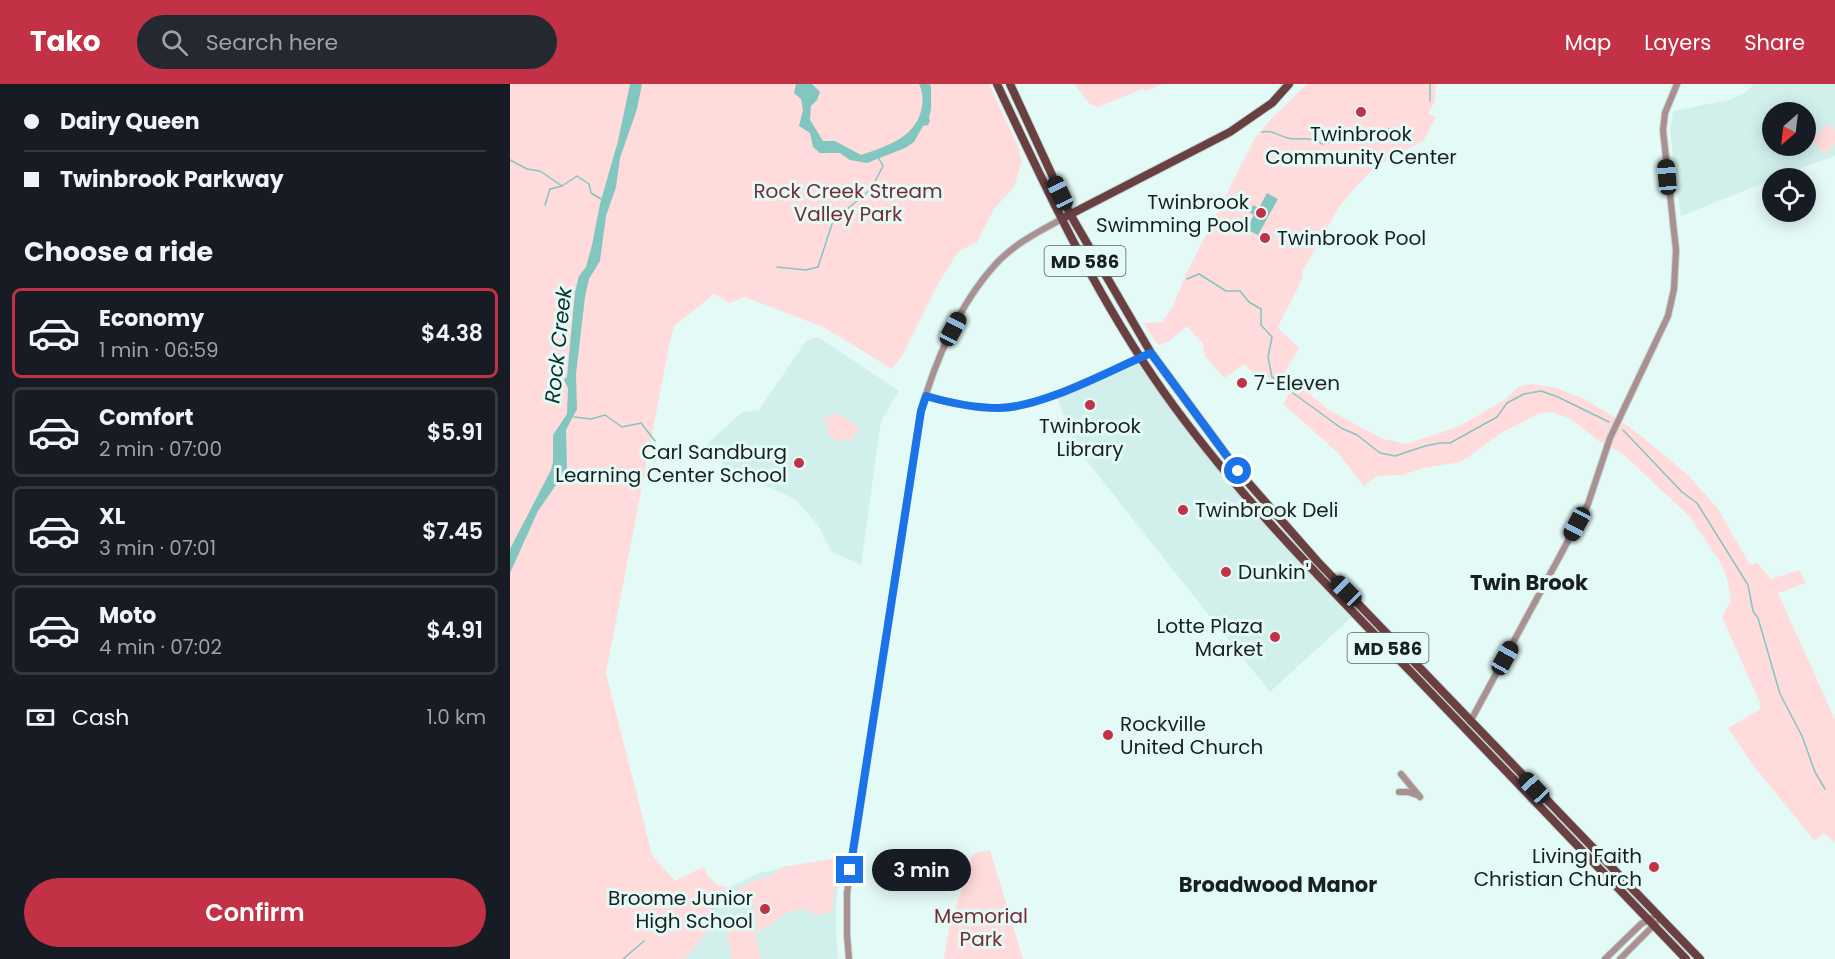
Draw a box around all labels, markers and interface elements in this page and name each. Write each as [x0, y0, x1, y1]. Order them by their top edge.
search box [137, 15, 557, 69]
text: Tako [30, 22, 101, 61]
icon: search [158, 26, 191, 59]
text: Search here [206, 27, 338, 58]
text: Map [1565, 28, 1611, 57]
text: Layers [1644, 28, 1711, 57]
text: Share [1744, 28, 1805, 57]
north arrow [1762, 102, 1816, 156]
map controls [1762, 102, 1816, 222]
marker: Twinbrook Community Center [1354, 105, 1368, 119]
text: Dairy Queen [60, 106, 200, 137]
place label: Twinbrook Community Center [1265, 120, 1457, 171]
car [1656, 158, 1678, 196]
text: Twinbrook Parkway [60, 164, 284, 195]
button: locate [1762, 168, 1816, 222]
car [1044, 173, 1076, 213]
park label: Rock Creek Stream Valley Park [753, 177, 943, 228]
place label: Twinbrook Swimming Pool [1096, 188, 1250, 239]
marker: Twinbrook Swimming Pool [1254, 206, 1268, 220]
place label: Twinbrook Pool [1277, 224, 1426, 252]
marker: Twinbrook Pool [1258, 231, 1272, 245]
text: Choose a ride [24, 233, 213, 270]
road number: MD 586 [1044, 246, 1126, 276]
water label: Rock Creek [537, 284, 579, 405]
text: Economy [99, 303, 204, 334]
icon: car [27, 306, 81, 360]
car [937, 309, 969, 349]
text: $4.38 [421, 318, 483, 349]
text: 1 min · 06:59 [99, 336, 219, 364]
place label: 7-Eleven [1254, 369, 1340, 397]
marker: 7-Eleven [1235, 376, 1249, 390]
marker: Twinbrook Library [1083, 398, 1097, 412]
text: Comfort [99, 402, 193, 433]
icon: car [27, 405, 81, 459]
place label: Twinbrook Library [1039, 412, 1142, 463]
text: $5.91 [427, 417, 483, 448]
text: 2 min · 07:00 [99, 435, 222, 463]
place label: Carl Sandburg Learning Center School [555, 438, 787, 489]
marker: Carl Sandburg Learning Center School [792, 456, 806, 470]
route start [1224, 457, 1251, 484]
place label: Twinbrook Deli [1195, 496, 1339, 524]
text: XL [99, 501, 125, 532]
marker: Twinbrook Deli [1176, 503, 1190, 517]
icon: car [27, 504, 81, 558]
car [1561, 504, 1593, 544]
text: $7.45 [422, 516, 483, 547]
text: 3 min · 07:01 [99, 534, 216, 562]
place label: Dunkin' [1238, 558, 1309, 586]
marker: Dunkin' [1219, 565, 1233, 579]
district label: Twin Brook [1470, 568, 1588, 597]
car [1327, 572, 1365, 610]
text: Moto [99, 600, 156, 631]
icon: car [27, 603, 81, 657]
place label: Lotte Plaza Market [1157, 612, 1263, 663]
text: $4.91 [427, 615, 483, 646]
marker: Lotte Plaza Market [1268, 630, 1282, 644]
text: 4 min · 07:02 [99, 633, 222, 661]
road number: MD 586 [1348, 633, 1428, 663]
car [1488, 638, 1522, 678]
icon: cash [24, 701, 57, 734]
text: Cash [72, 702, 129, 733]
text: 1.0 km [427, 703, 486, 731]
place label: Rockville United Church [1120, 710, 1263, 761]
marker: Rockville United Church [1101, 728, 1115, 742]
car [1515, 769, 1553, 807]
place label: Living Faith Christian Church [1474, 842, 1642, 893]
callout: 3 min [871, 849, 970, 891]
route end [836, 856, 863, 883]
text: 3 min [893, 856, 950, 884]
marker: Living Faith Christian Church [1647, 860, 1661, 874]
district label: Broadwood Manor [1179, 870, 1377, 899]
button: Confirm [24, 878, 486, 947]
place label: Broome Junior High School [608, 884, 753, 935]
marker: Broome Junior High School [758, 902, 772, 916]
park label: Memorial Park [934, 902, 1028, 953]

